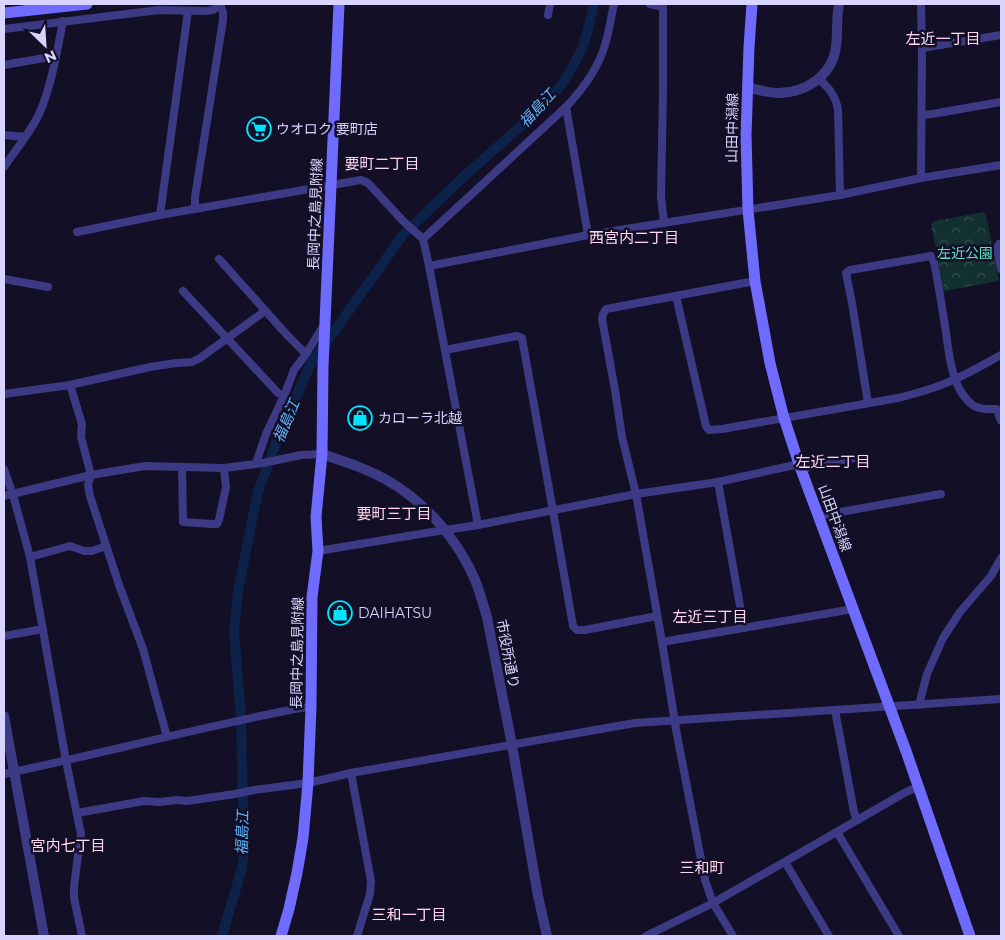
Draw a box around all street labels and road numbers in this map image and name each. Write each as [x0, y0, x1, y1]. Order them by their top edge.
street label: 山田中潟線 [722, 93, 742, 163]
street label: 長岡中之島見附線 [304, 158, 326, 270]
street label: 山田中潟線 [815, 482, 855, 554]
street label: 長岡中之島見附線 [287, 597, 307, 709]
street label: 市役所通り [492, 618, 524, 690]

